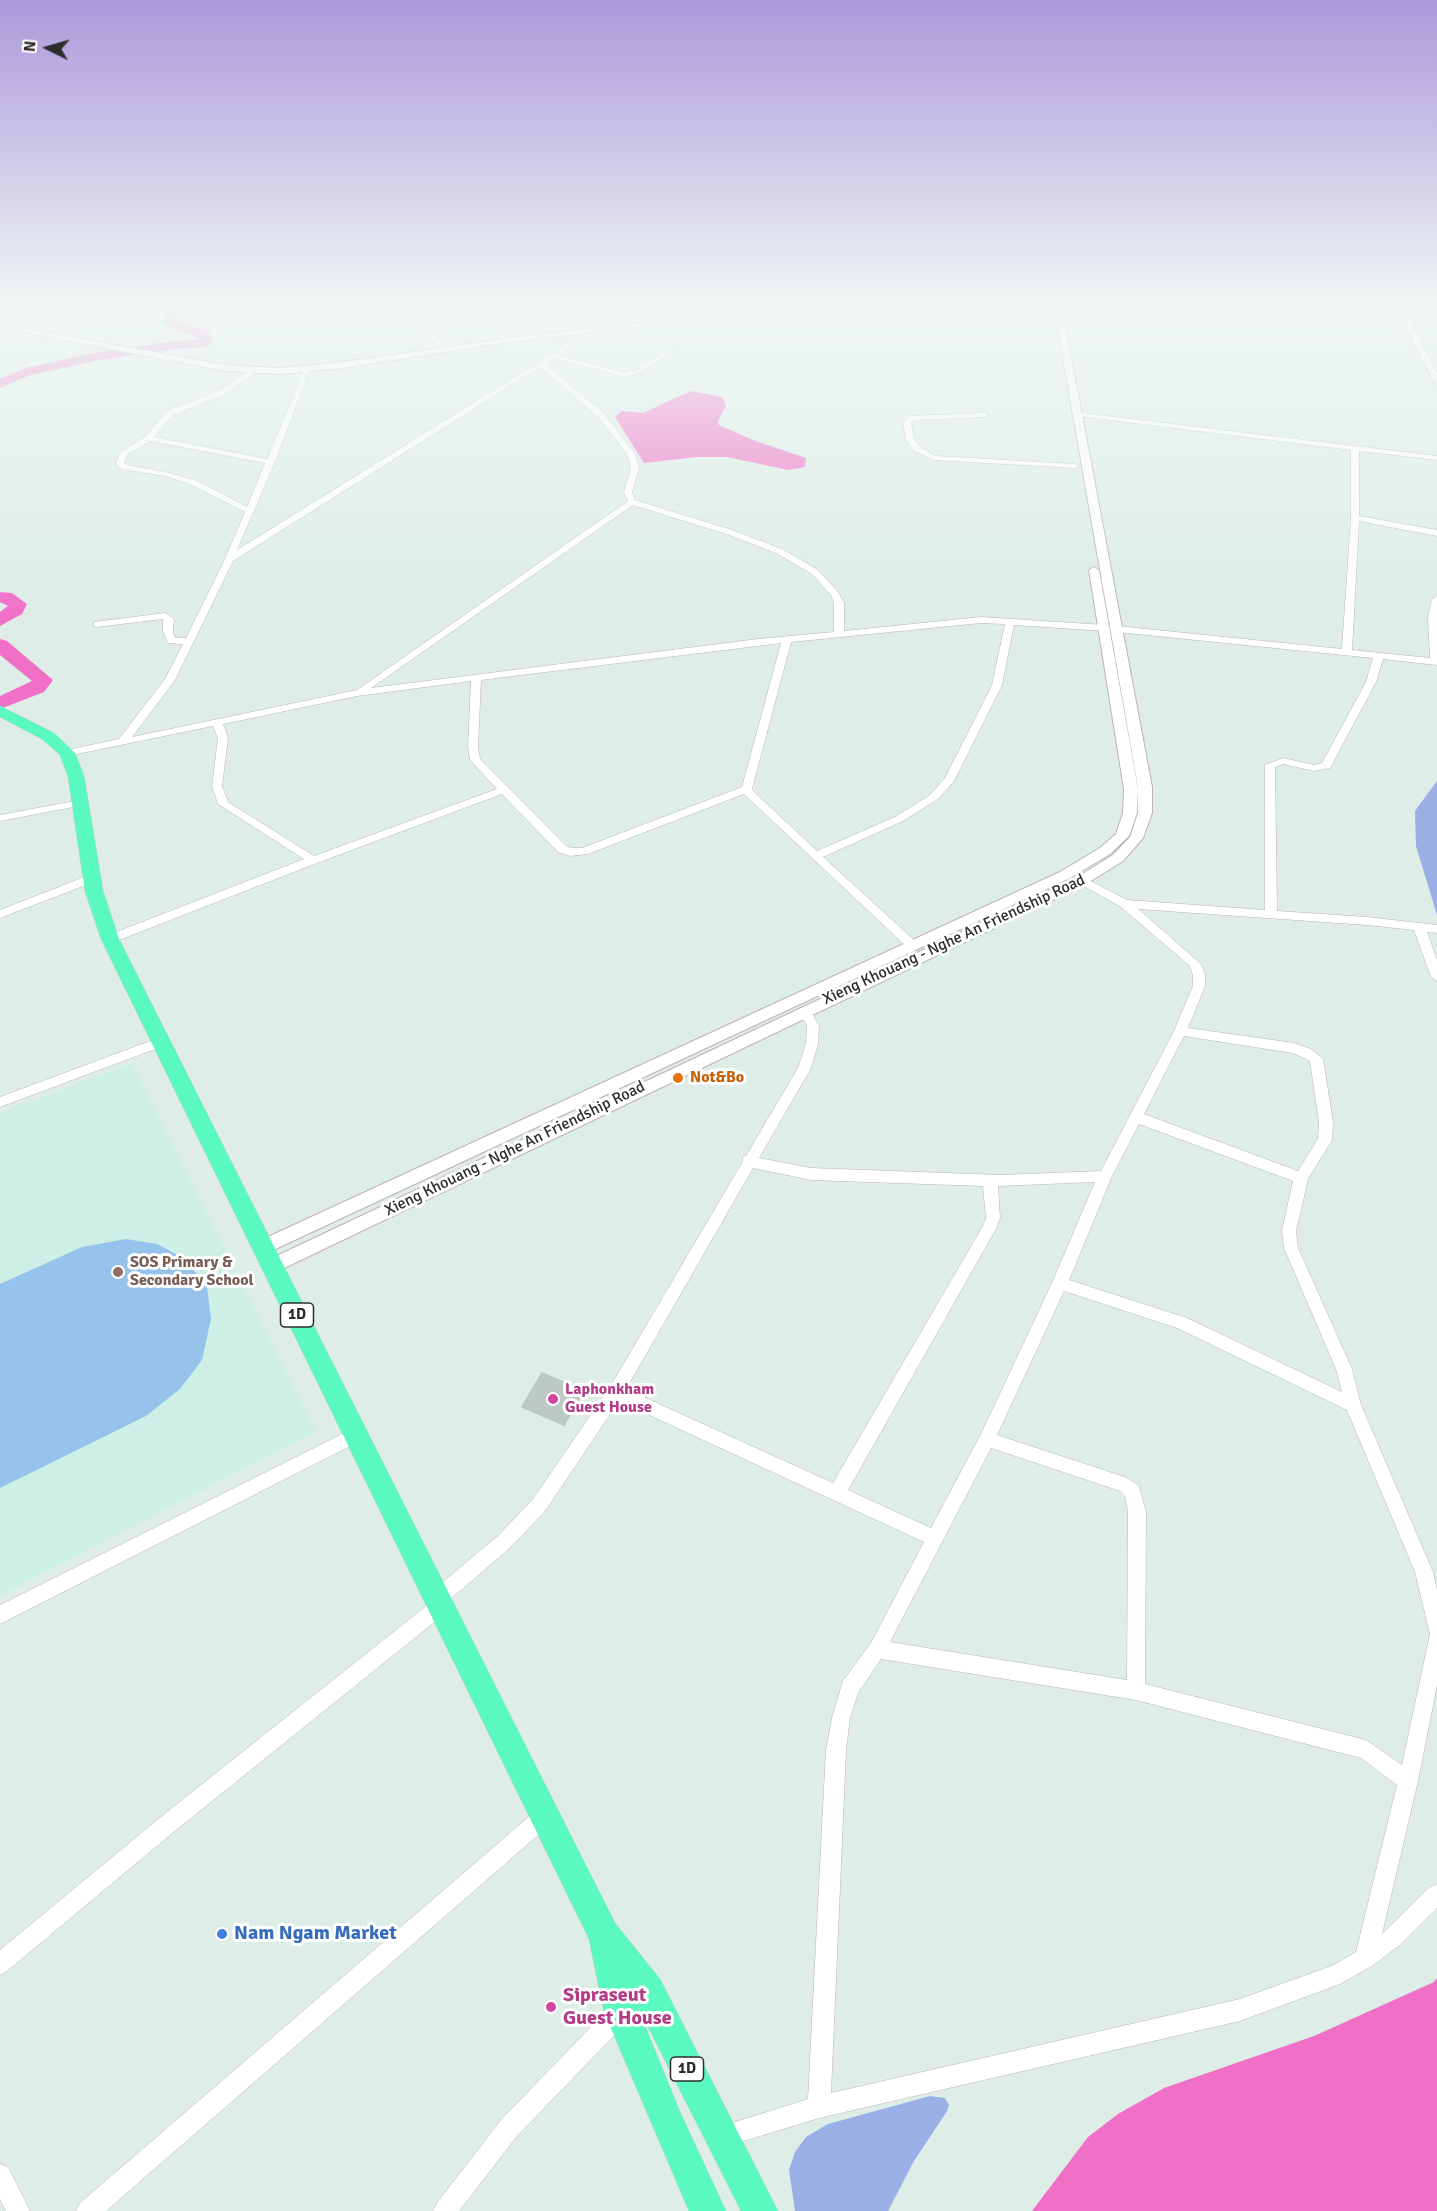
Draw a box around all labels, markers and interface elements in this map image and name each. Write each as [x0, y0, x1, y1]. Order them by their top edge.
north arrow [18, 18, 78, 78]
text: N [20, 40, 41, 53]
street label: Xieng Khouang - Nghe An Friendship Road [820, 871, 1088, 1009]
place label: Not&Bo [690, 1068, 744, 1088]
marker: Not&Bo [671, 1071, 685, 1085]
street label: Xieng Khouang - Nghe An Friendship Road [382, 1077, 648, 1221]
place label: SOS Primary & Secondary School [130, 1253, 254, 1291]
marker: SOS Primary & Secondary School [111, 1265, 125, 1279]
road number: 1D [280, 1303, 314, 1327]
place label: Laphonkham Guest House [565, 1380, 654, 1418]
marker: Laphonkham Guest House [546, 1392, 560, 1406]
place label: Nam Ngam Market [234, 1922, 397, 1946]
marker: Nam Ngam Market [215, 1927, 229, 1941]
place label: Sipraseut Guest House [563, 1984, 672, 2031]
marker: Sipraseut Guest House [544, 2000, 558, 2014]
road number: 1D [670, 2057, 704, 2081]

